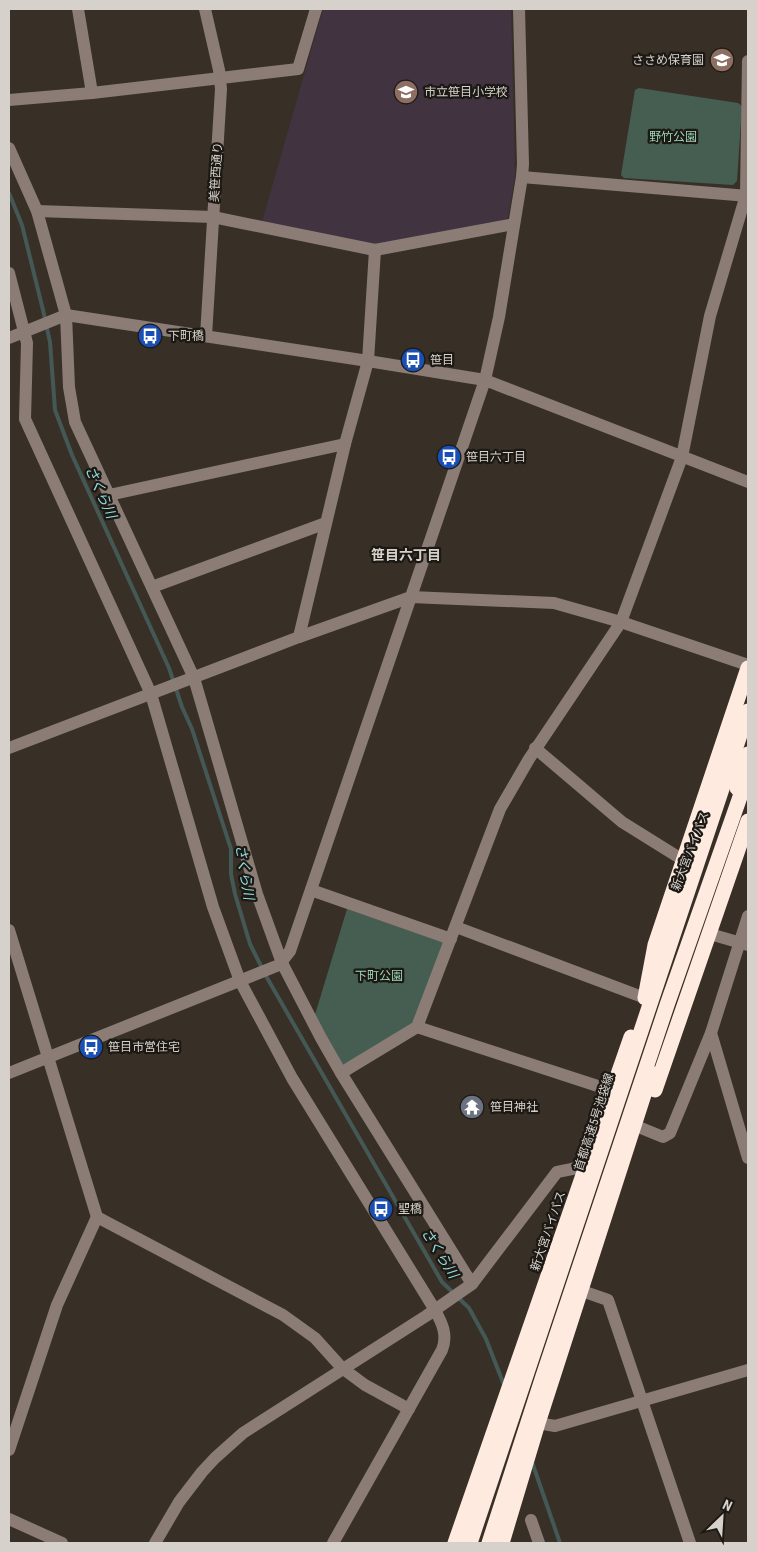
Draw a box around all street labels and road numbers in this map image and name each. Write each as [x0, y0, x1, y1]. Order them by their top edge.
street label: 美笹西通り [207, 142, 225, 202]
street label: 新大宮バイパス [668, 809, 712, 893]
street label: 首都高速5号池袋線 [572, 1071, 616, 1173]
street label: 新大宮バイパス [528, 1189, 568, 1273]

